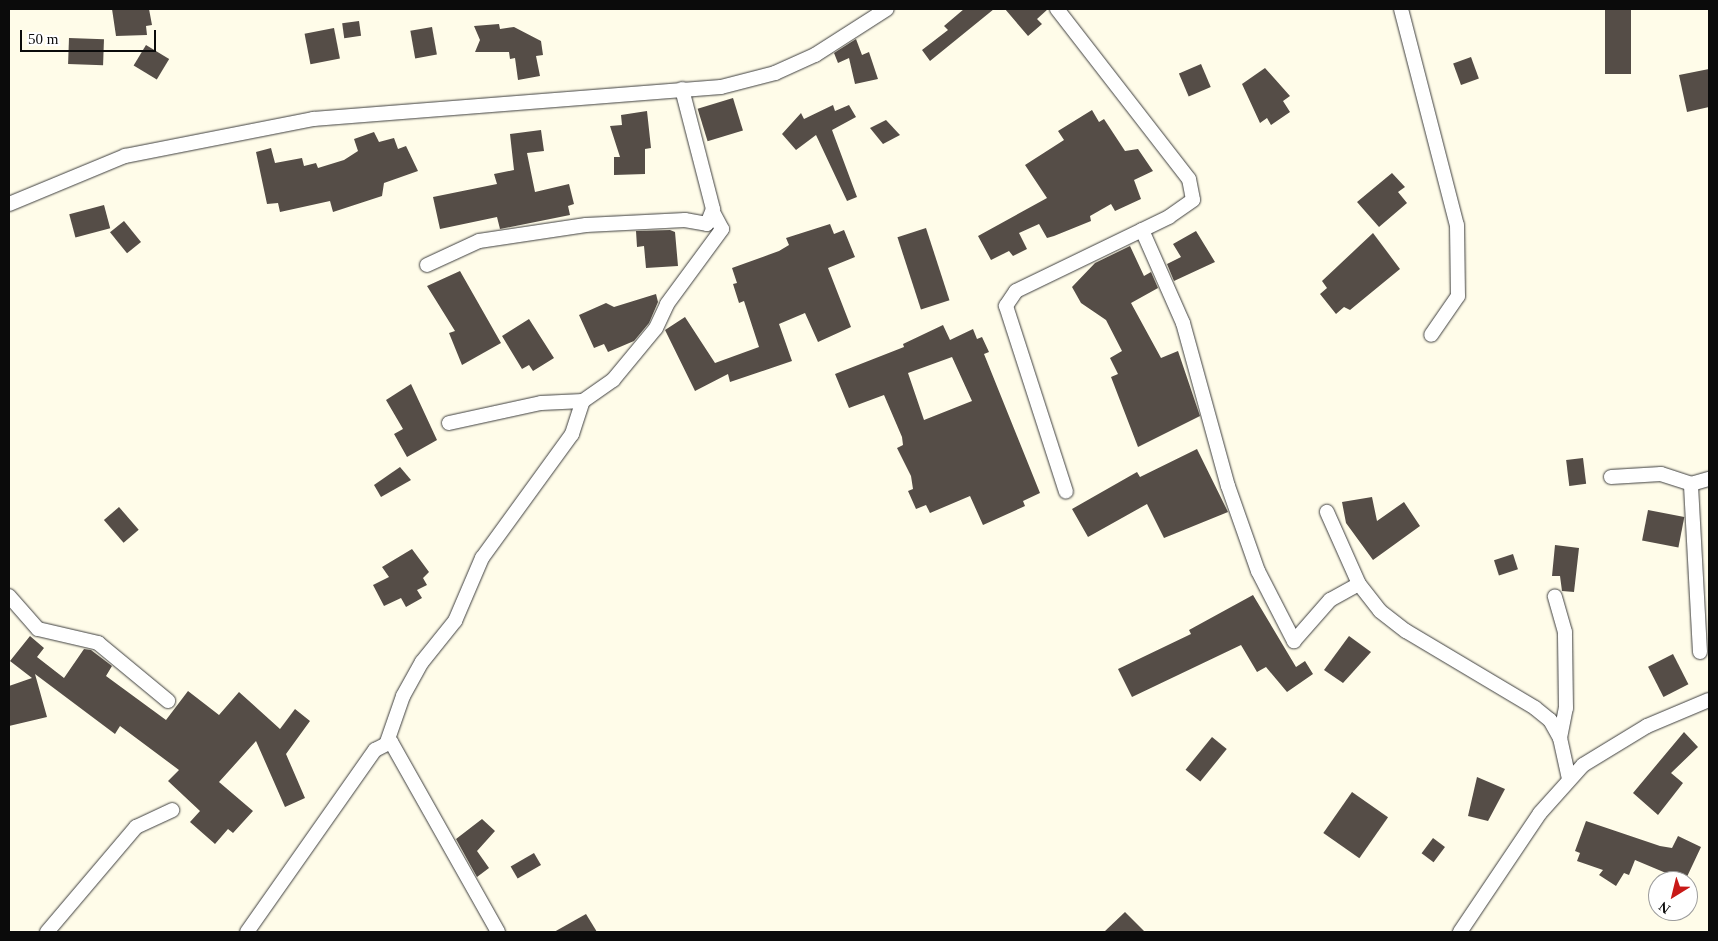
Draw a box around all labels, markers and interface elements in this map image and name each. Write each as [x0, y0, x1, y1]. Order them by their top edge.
scale bar [22, 20, 159, 52]
text: 50 m [28, 31, 58, 47]
north arrow [1648, 871, 1698, 921]
text: N [1656, 899, 1673, 917]

